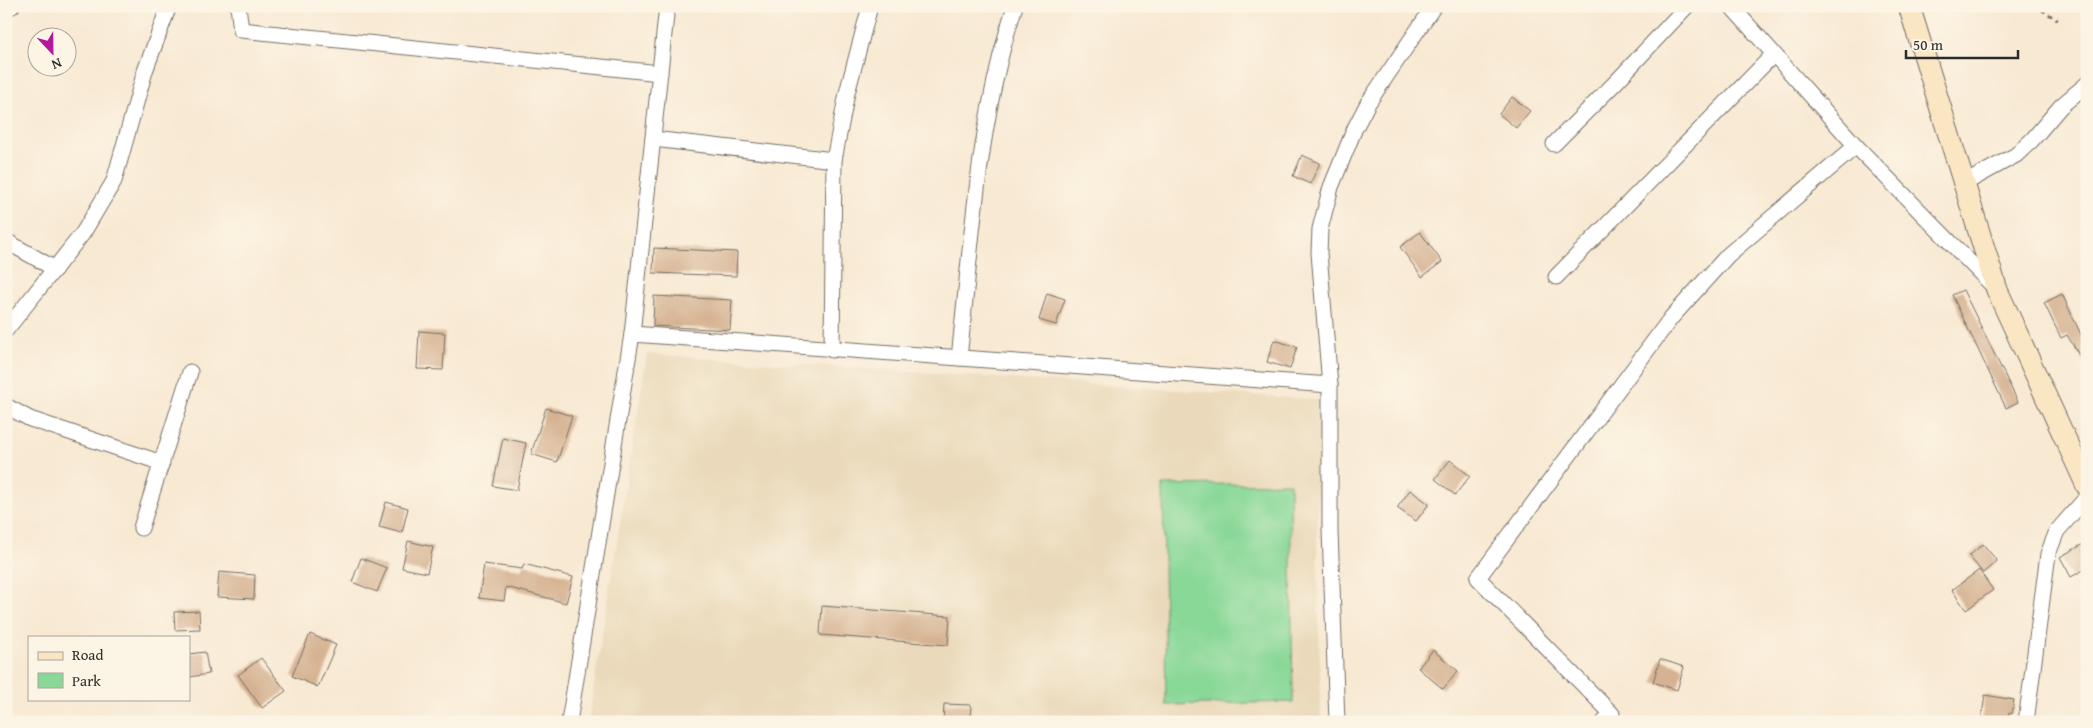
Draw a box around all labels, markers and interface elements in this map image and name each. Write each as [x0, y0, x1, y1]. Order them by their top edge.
north arrow [28, 28, 78, 78]
scale bar [1906, 28, 2018, 60]
text: 50 m [1913, 34, 1944, 55]
text: N [48, 53, 65, 75]
legend [28, 636, 190, 700]
text: Road [72, 644, 103, 665]
text: Park [72, 670, 101, 691]

